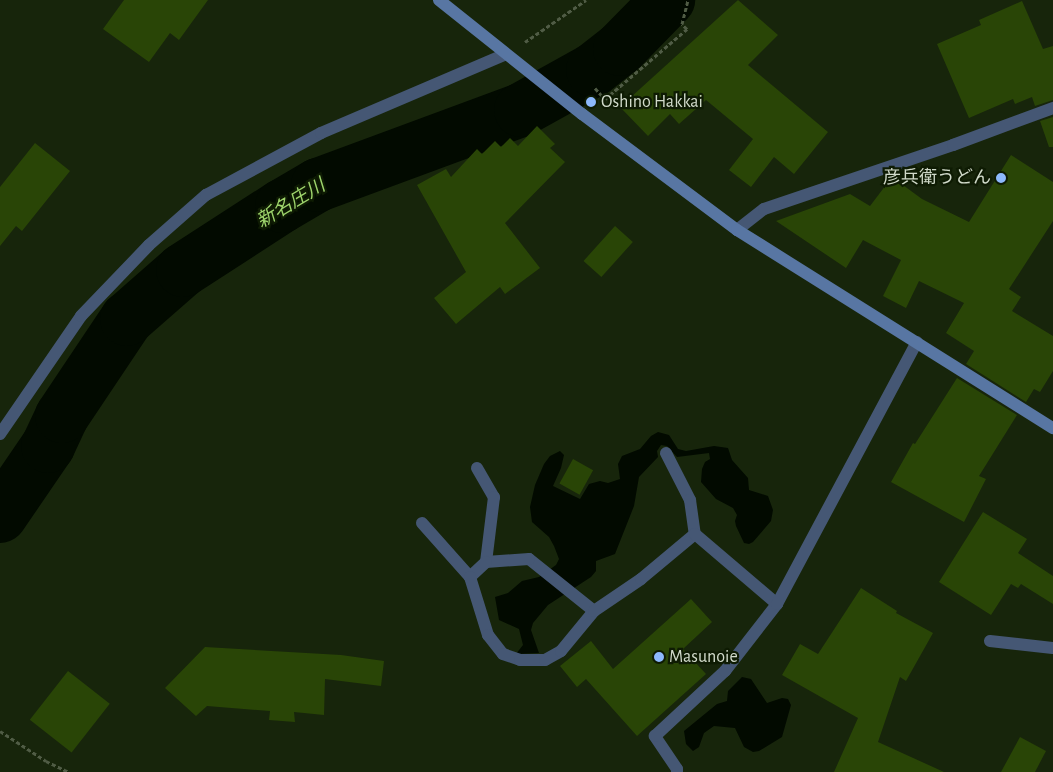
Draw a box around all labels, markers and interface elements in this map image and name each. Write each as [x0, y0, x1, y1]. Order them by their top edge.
place label: Oshino Hakkai [601, 91, 703, 113]
marker: Oshino Hakkai [585, 96, 597, 108]
place label: 彦兵衛うどん [883, 167, 991, 189]
marker: 彦兵衛うどん [995, 172, 1007, 184]
water label: 新名庄川 [253, 175, 329, 233]
place label: Masunoie [669, 646, 738, 668]
marker: Masunoie [653, 651, 665, 663]

